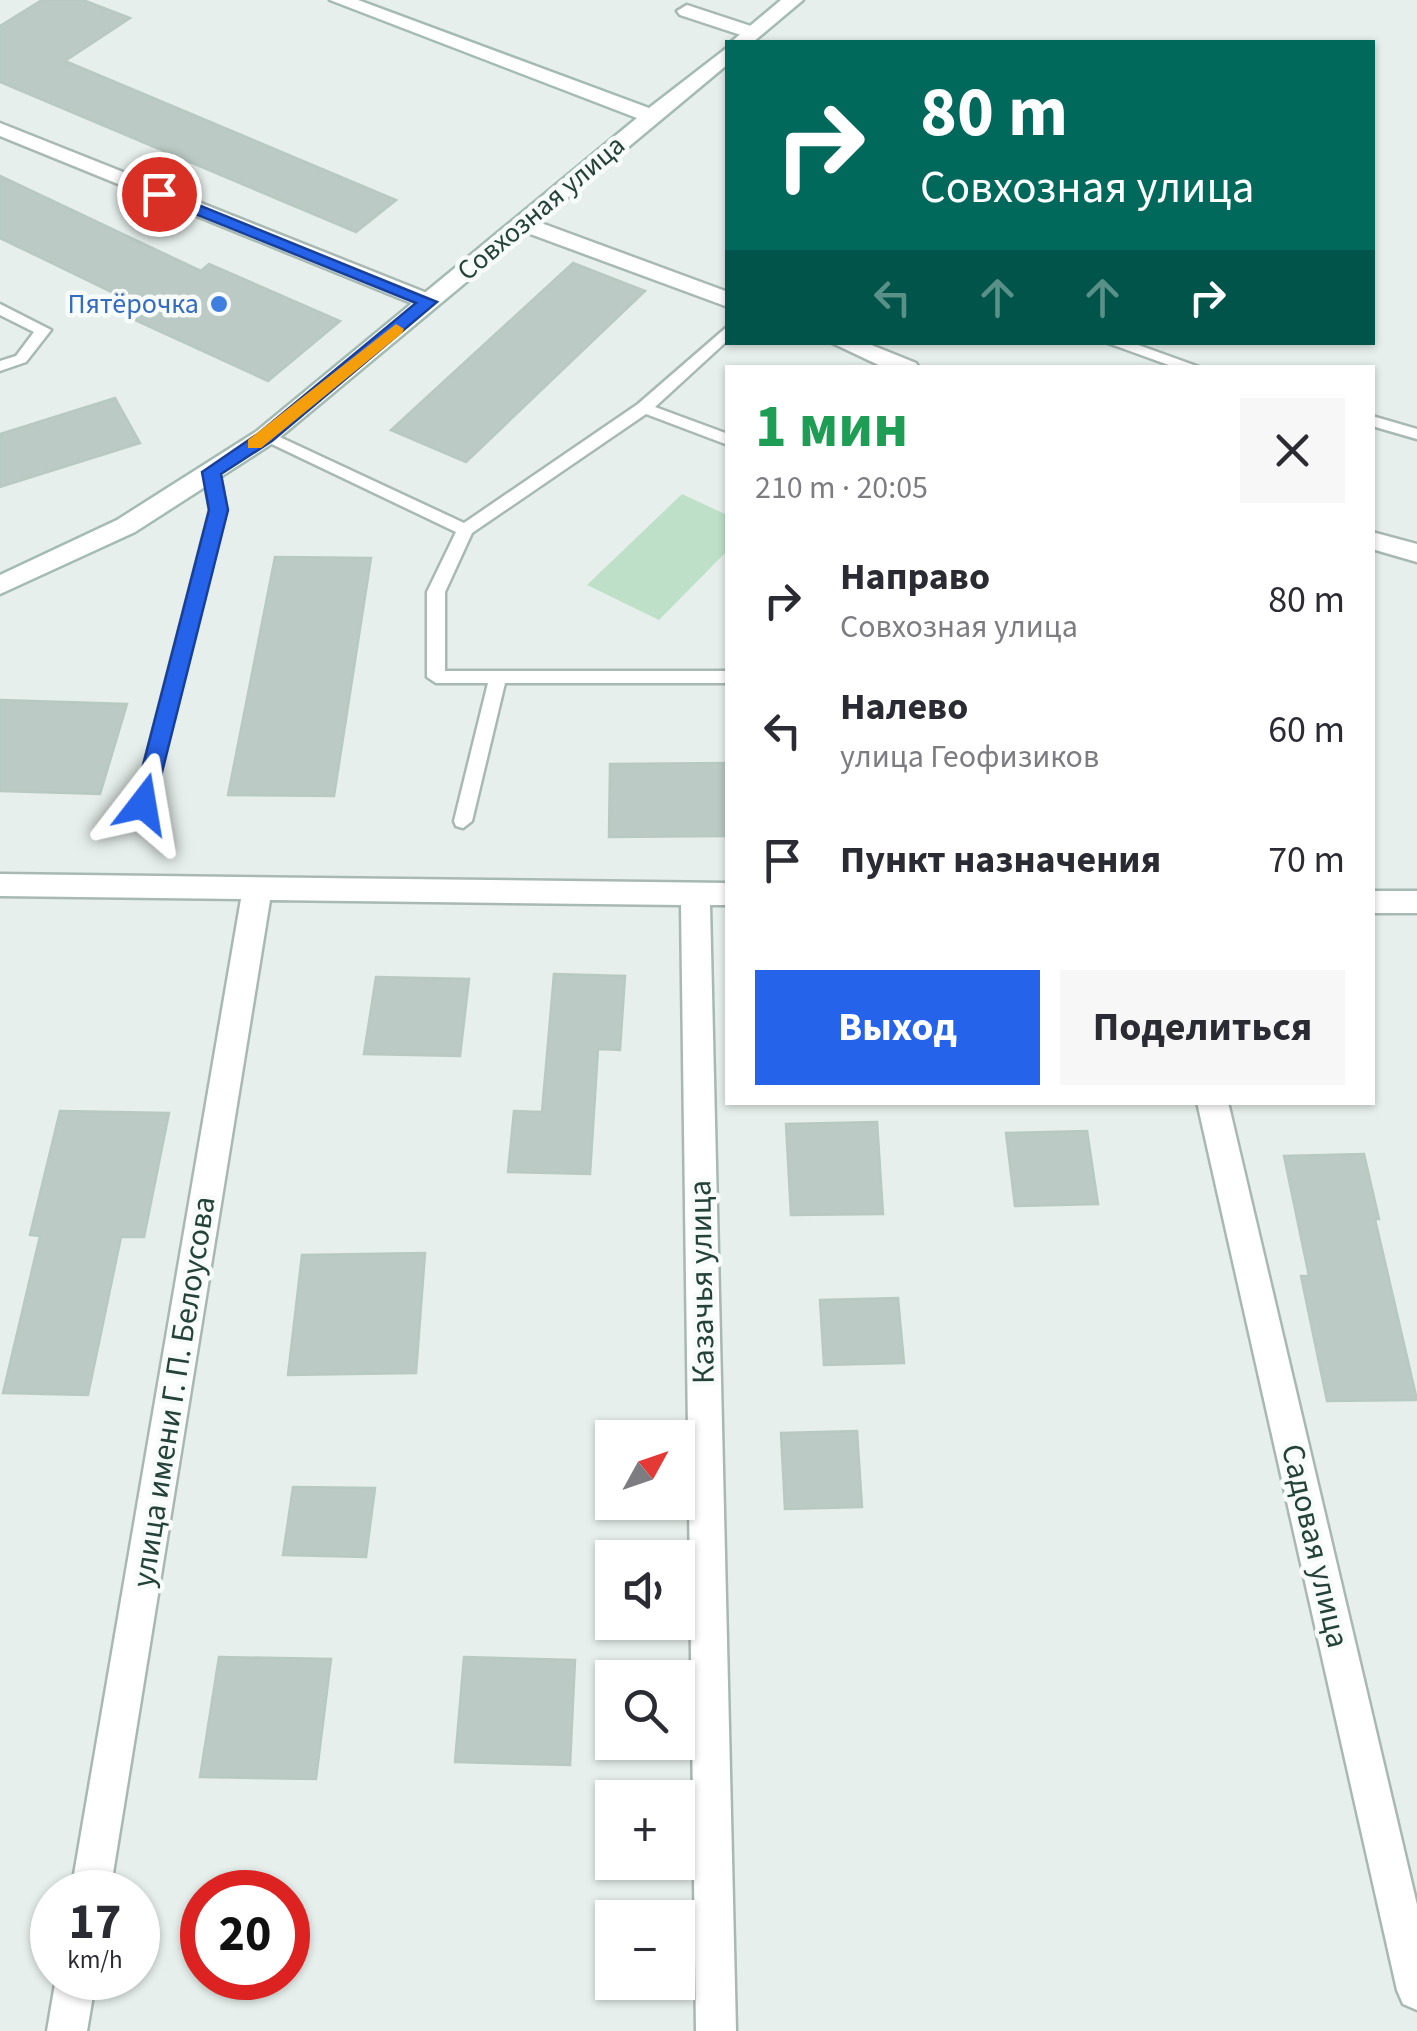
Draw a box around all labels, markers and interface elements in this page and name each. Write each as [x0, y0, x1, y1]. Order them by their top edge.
text: 80 m [920, 63, 1068, 163]
icon: right [755, 80, 885, 210]
street label: Совхозная улица [448, 126, 634, 290]
pin [117, 152, 202, 237]
text: Совхозная улица [920, 156, 1254, 220]
icon: arrive [132, 167, 187, 222]
icon: left [865, 270, 920, 325]
icon: ahead [970, 270, 1025, 325]
icon: ahead [1075, 270, 1130, 325]
icon: right [1180, 270, 1235, 325]
place label: Пятёрочка [67, 284, 199, 324]
marker: Пятёрочка [208, 293, 230, 315]
text: 1 мин [755, 385, 908, 470]
button: close [1240, 398, 1345, 503]
text: 210 m · 20:05 [755, 465, 928, 511]
text: Направо [840, 550, 990, 604]
icon: right [755, 573, 810, 628]
text: 80 m [1268, 573, 1345, 627]
text: Совхозная улица [840, 604, 1078, 650]
text: Налево [840, 680, 968, 734]
icon: left [755, 703, 810, 758]
text: 60 m [1268, 703, 1345, 757]
text: улица Геофизиков [840, 734, 1099, 780]
position arrow [91, 752, 195, 856]
icon: arrive [755, 833, 810, 888]
text: Пункт назначения [840, 833, 1161, 887]
text: 70 m [1268, 833, 1345, 887]
button: Выход [755, 970, 1040, 1085]
button: Поделиться [1060, 970, 1345, 1085]
street label: Казачья улица [677, 1180, 727, 1384]
street label: улица имени Г. П. Белоусова [120, 1193, 228, 1591]
north arrow [595, 1420, 695, 1520]
map controls [595, 1420, 695, 2000]
street label: Садовая улица [1269, 1440, 1361, 1652]
button: sound [595, 1540, 695, 1640]
button: search [595, 1660, 695, 1760]
button: + [595, 1780, 695, 1880]
speed limit sign: 20 [180, 1870, 310, 2000]
text: 17 [69, 1887, 121, 1958]
button: − [595, 1900, 695, 2000]
text: km/h [67, 1942, 123, 1978]

